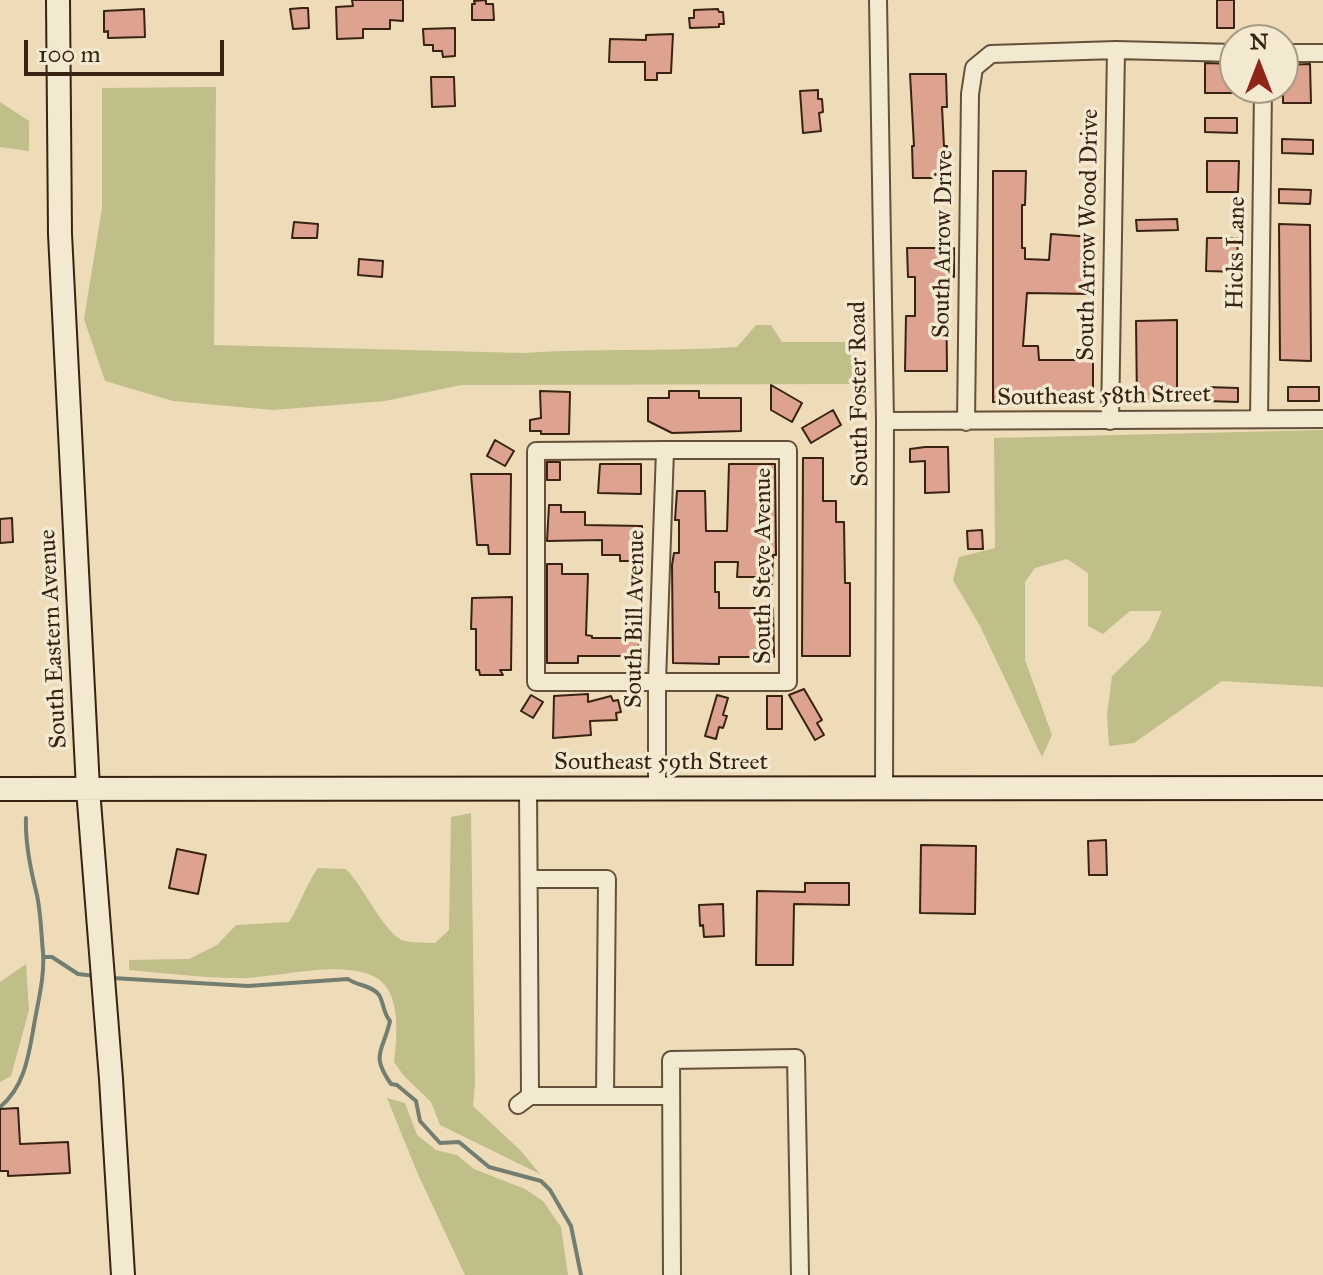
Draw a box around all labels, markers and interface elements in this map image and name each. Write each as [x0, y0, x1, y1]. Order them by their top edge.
scale bar [28, 24, 228, 74]
north arrow [1219, 24, 1299, 104]
text: N [1250, 28, 1268, 55]
text: 100 m [38, 39, 101, 69]
street label: South Arrow Wood Drive [1072, 109, 1106, 361]
street label: South Arrow Drive [928, 150, 960, 338]
street label: Hicks Lane [1222, 196, 1252, 310]
street label: South Foster Road [844, 301, 876, 487]
street label: Southeast 58th Street [997, 381, 1211, 413]
street label: South Steve Avenue [750, 468, 778, 664]
street label: South Eastern Avenue [34, 529, 74, 749]
street label: South Bill Avenue [620, 530, 652, 708]
street label: Southeast 59th Street [554, 749, 768, 777]

